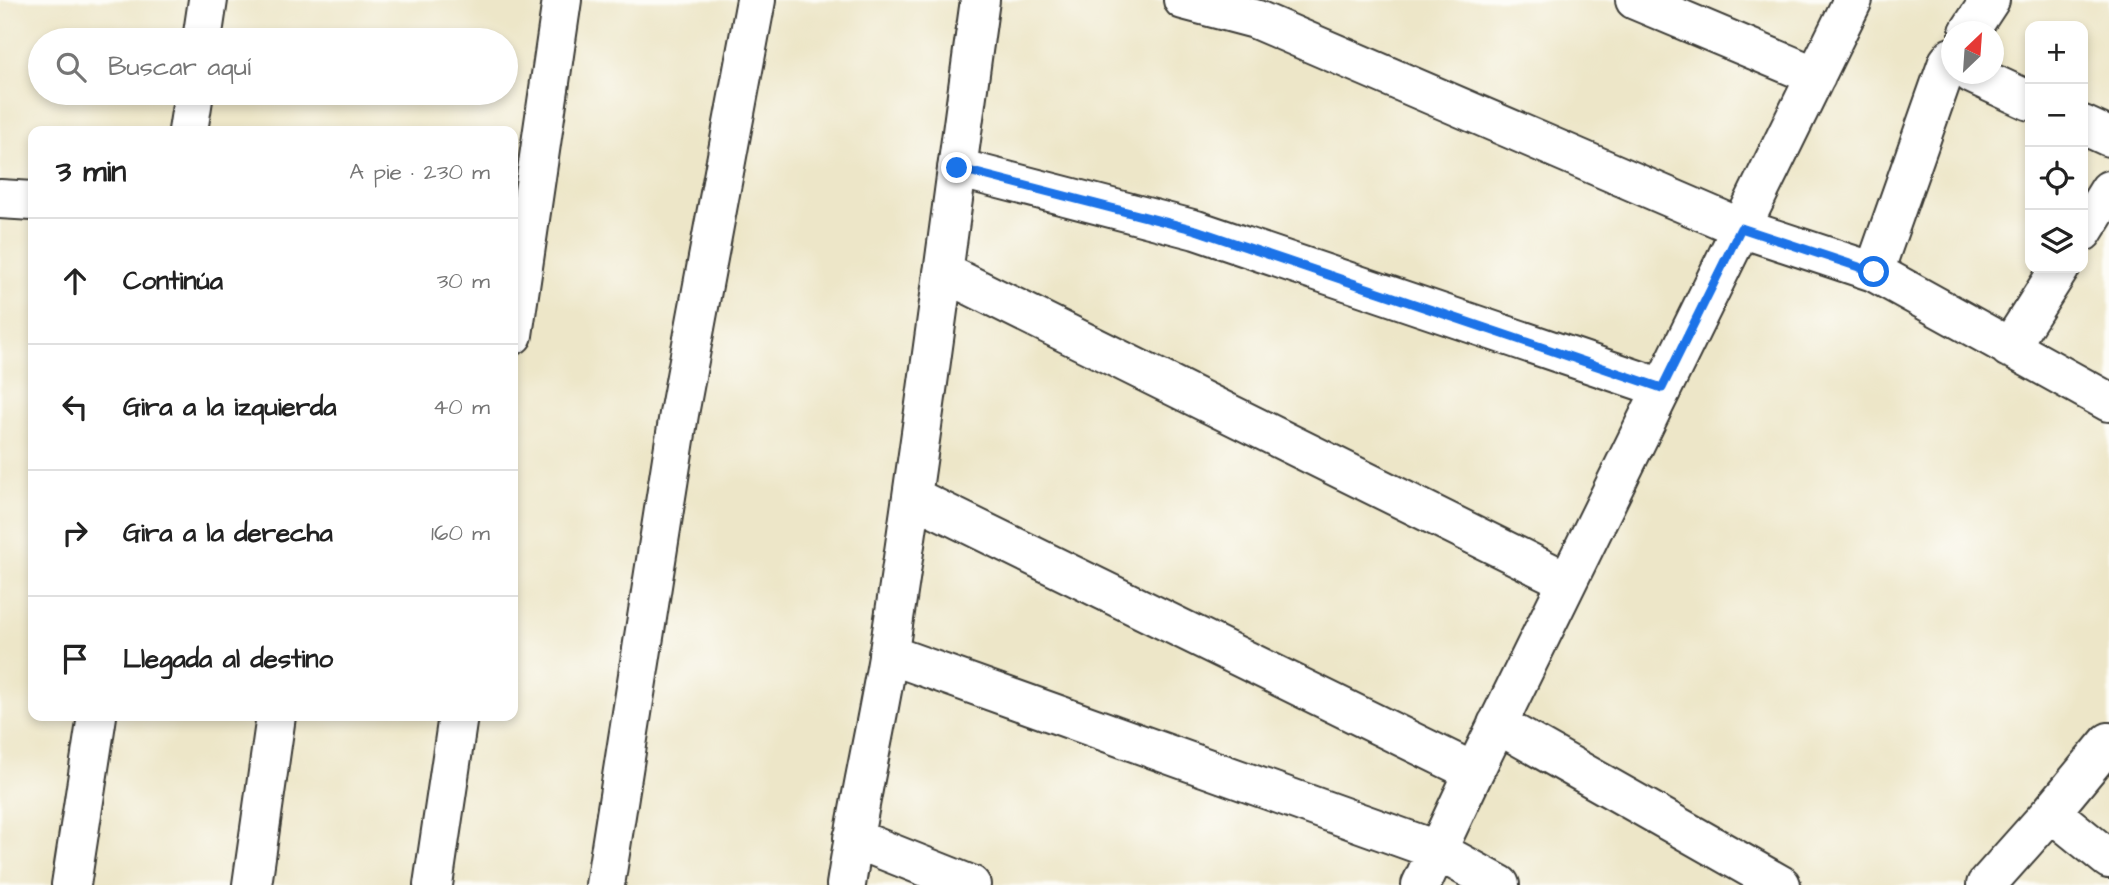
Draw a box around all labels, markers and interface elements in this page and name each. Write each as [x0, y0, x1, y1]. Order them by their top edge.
north arrow [1941, 21, 2004, 84]
map controls [2025, 21, 2088, 273]
button: + [2025, 21, 2088, 84]
search box [28, 28, 518, 105]
icon: search [52, 48, 90, 86]
text: Buscar aquí [108, 49, 251, 85]
button: − [2025, 84, 2088, 147]
button: locate [2025, 147, 2088, 210]
text: 3 min [56, 151, 126, 193]
route end [941, 152, 972, 183]
text: A pie · 230 m [349, 156, 490, 188]
button: layers [2025, 210, 2088, 273]
route start [1858, 256, 1889, 287]
icon: ahead [56, 262, 94, 300]
text: Continúa [123, 263, 223, 299]
text: 30 m [437, 265, 490, 297]
icon: left [56, 388, 94, 426]
text: Gira a la izquierda [123, 389, 337, 425]
text: 40 m [433, 391, 490, 423]
icon: right [56, 514, 94, 552]
text: Gira a la derecha [123, 515, 333, 551]
text: 160 m [431, 517, 490, 549]
icon: arrive [56, 640, 94, 678]
text: Llegada al destino [123, 641, 333, 677]

